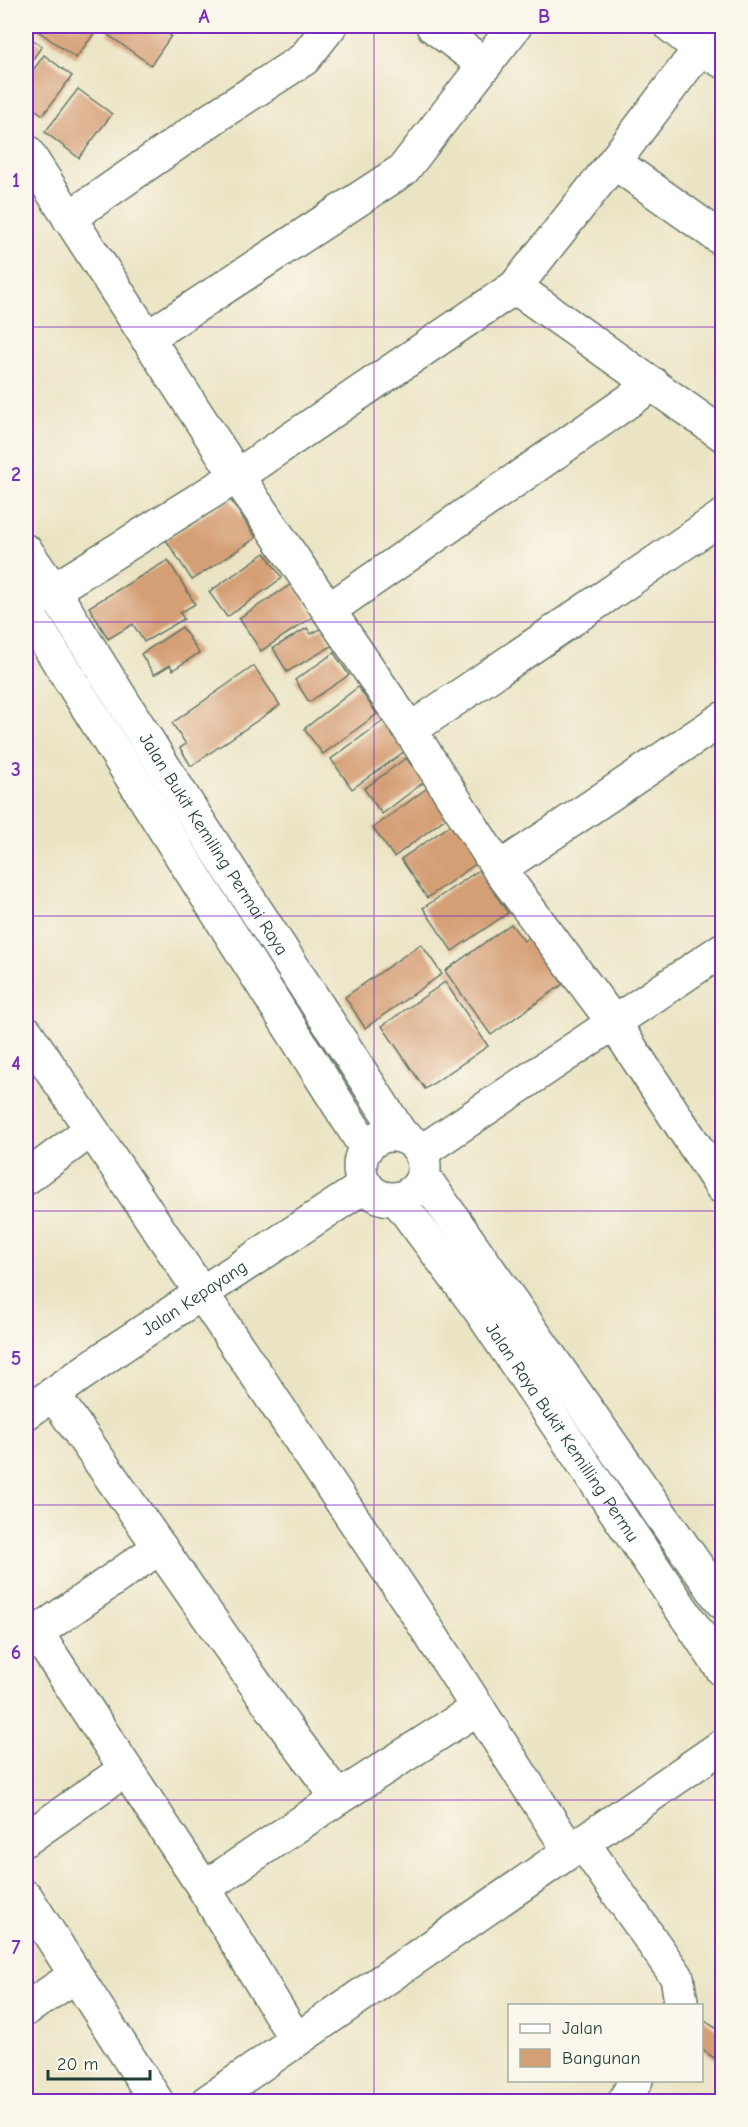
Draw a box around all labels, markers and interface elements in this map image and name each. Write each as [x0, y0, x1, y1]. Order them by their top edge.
text: A [198, 5, 210, 28]
text: B [538, 5, 550, 28]
text: 1 [12, 169, 20, 192]
text: 2 [11, 463, 21, 486]
street label: Jalan Bukit Kemiling Permai Raya [135, 729, 293, 959]
text: 3 [11, 758, 21, 781]
text: 4 [11, 1052, 21, 1075]
street label: Jalan Kepayang [138, 1256, 251, 1340]
street label: Jalan Raya Bukit Kemilling Permu [481, 1319, 644, 1546]
text: 5 [11, 1347, 21, 1370]
text: 6 [11, 1641, 21, 1664]
text: 7 [12, 1936, 21, 1959]
legend [508, 2004, 703, 2082]
text: Jalan [562, 2018, 603, 2039]
scale bar [48, 2043, 150, 2081]
text: Bangunan [562, 2048, 640, 2069]
text: 20 m [57, 2054, 98, 2075]

